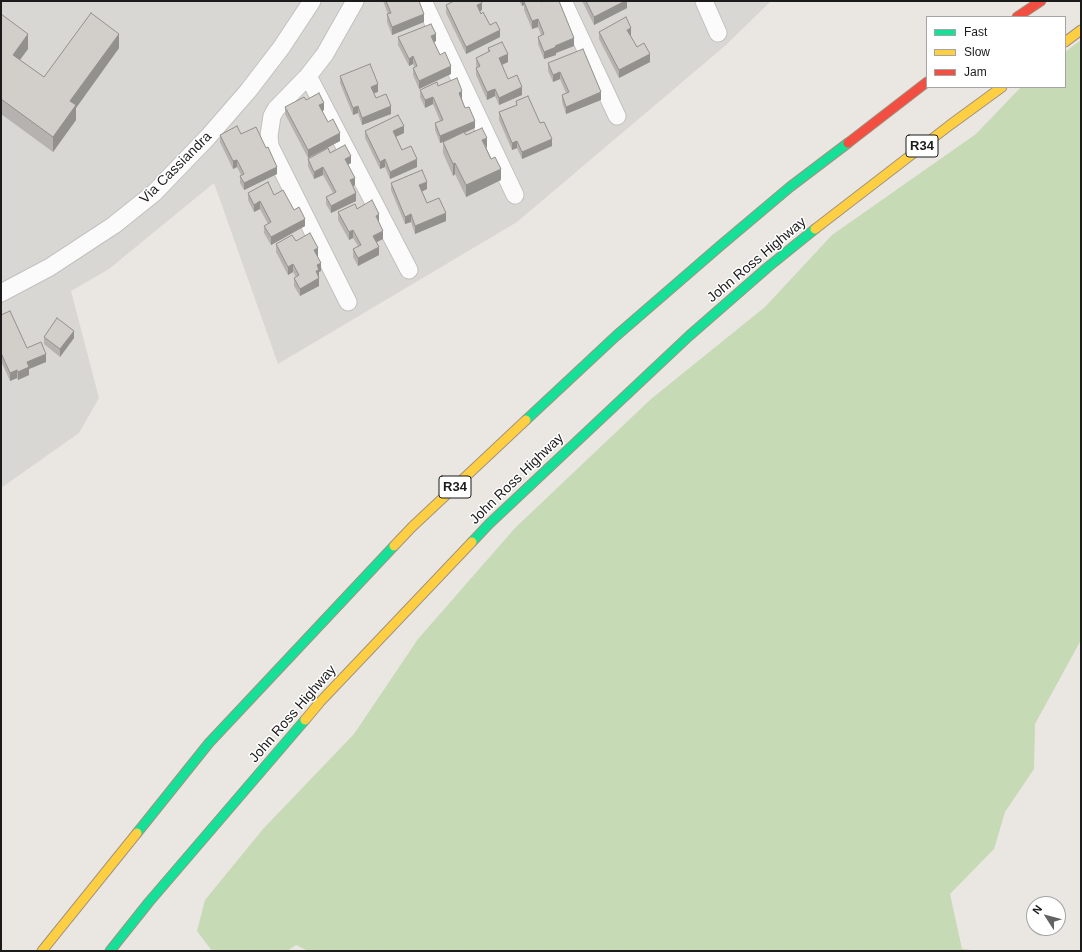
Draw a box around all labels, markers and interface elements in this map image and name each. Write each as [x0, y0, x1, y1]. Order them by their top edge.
legend [926, 16, 1066, 88]
text: Fast [964, 25, 987, 39]
text: Slow [964, 45, 990, 59]
text: Jam [964, 65, 987, 79]
street label: Via Cassiandra [137, 129, 215, 207]
road number: R34 [906, 135, 938, 157]
street label: John Ross Highway [704, 214, 810, 306]
street label: John Ross Highway [467, 430, 567, 528]
road number: R34 [439, 476, 471, 498]
street label: John Ross Highway [246, 662, 340, 766]
north arrow [1026, 896, 1066, 936]
text: N [1030, 903, 1044, 916]

